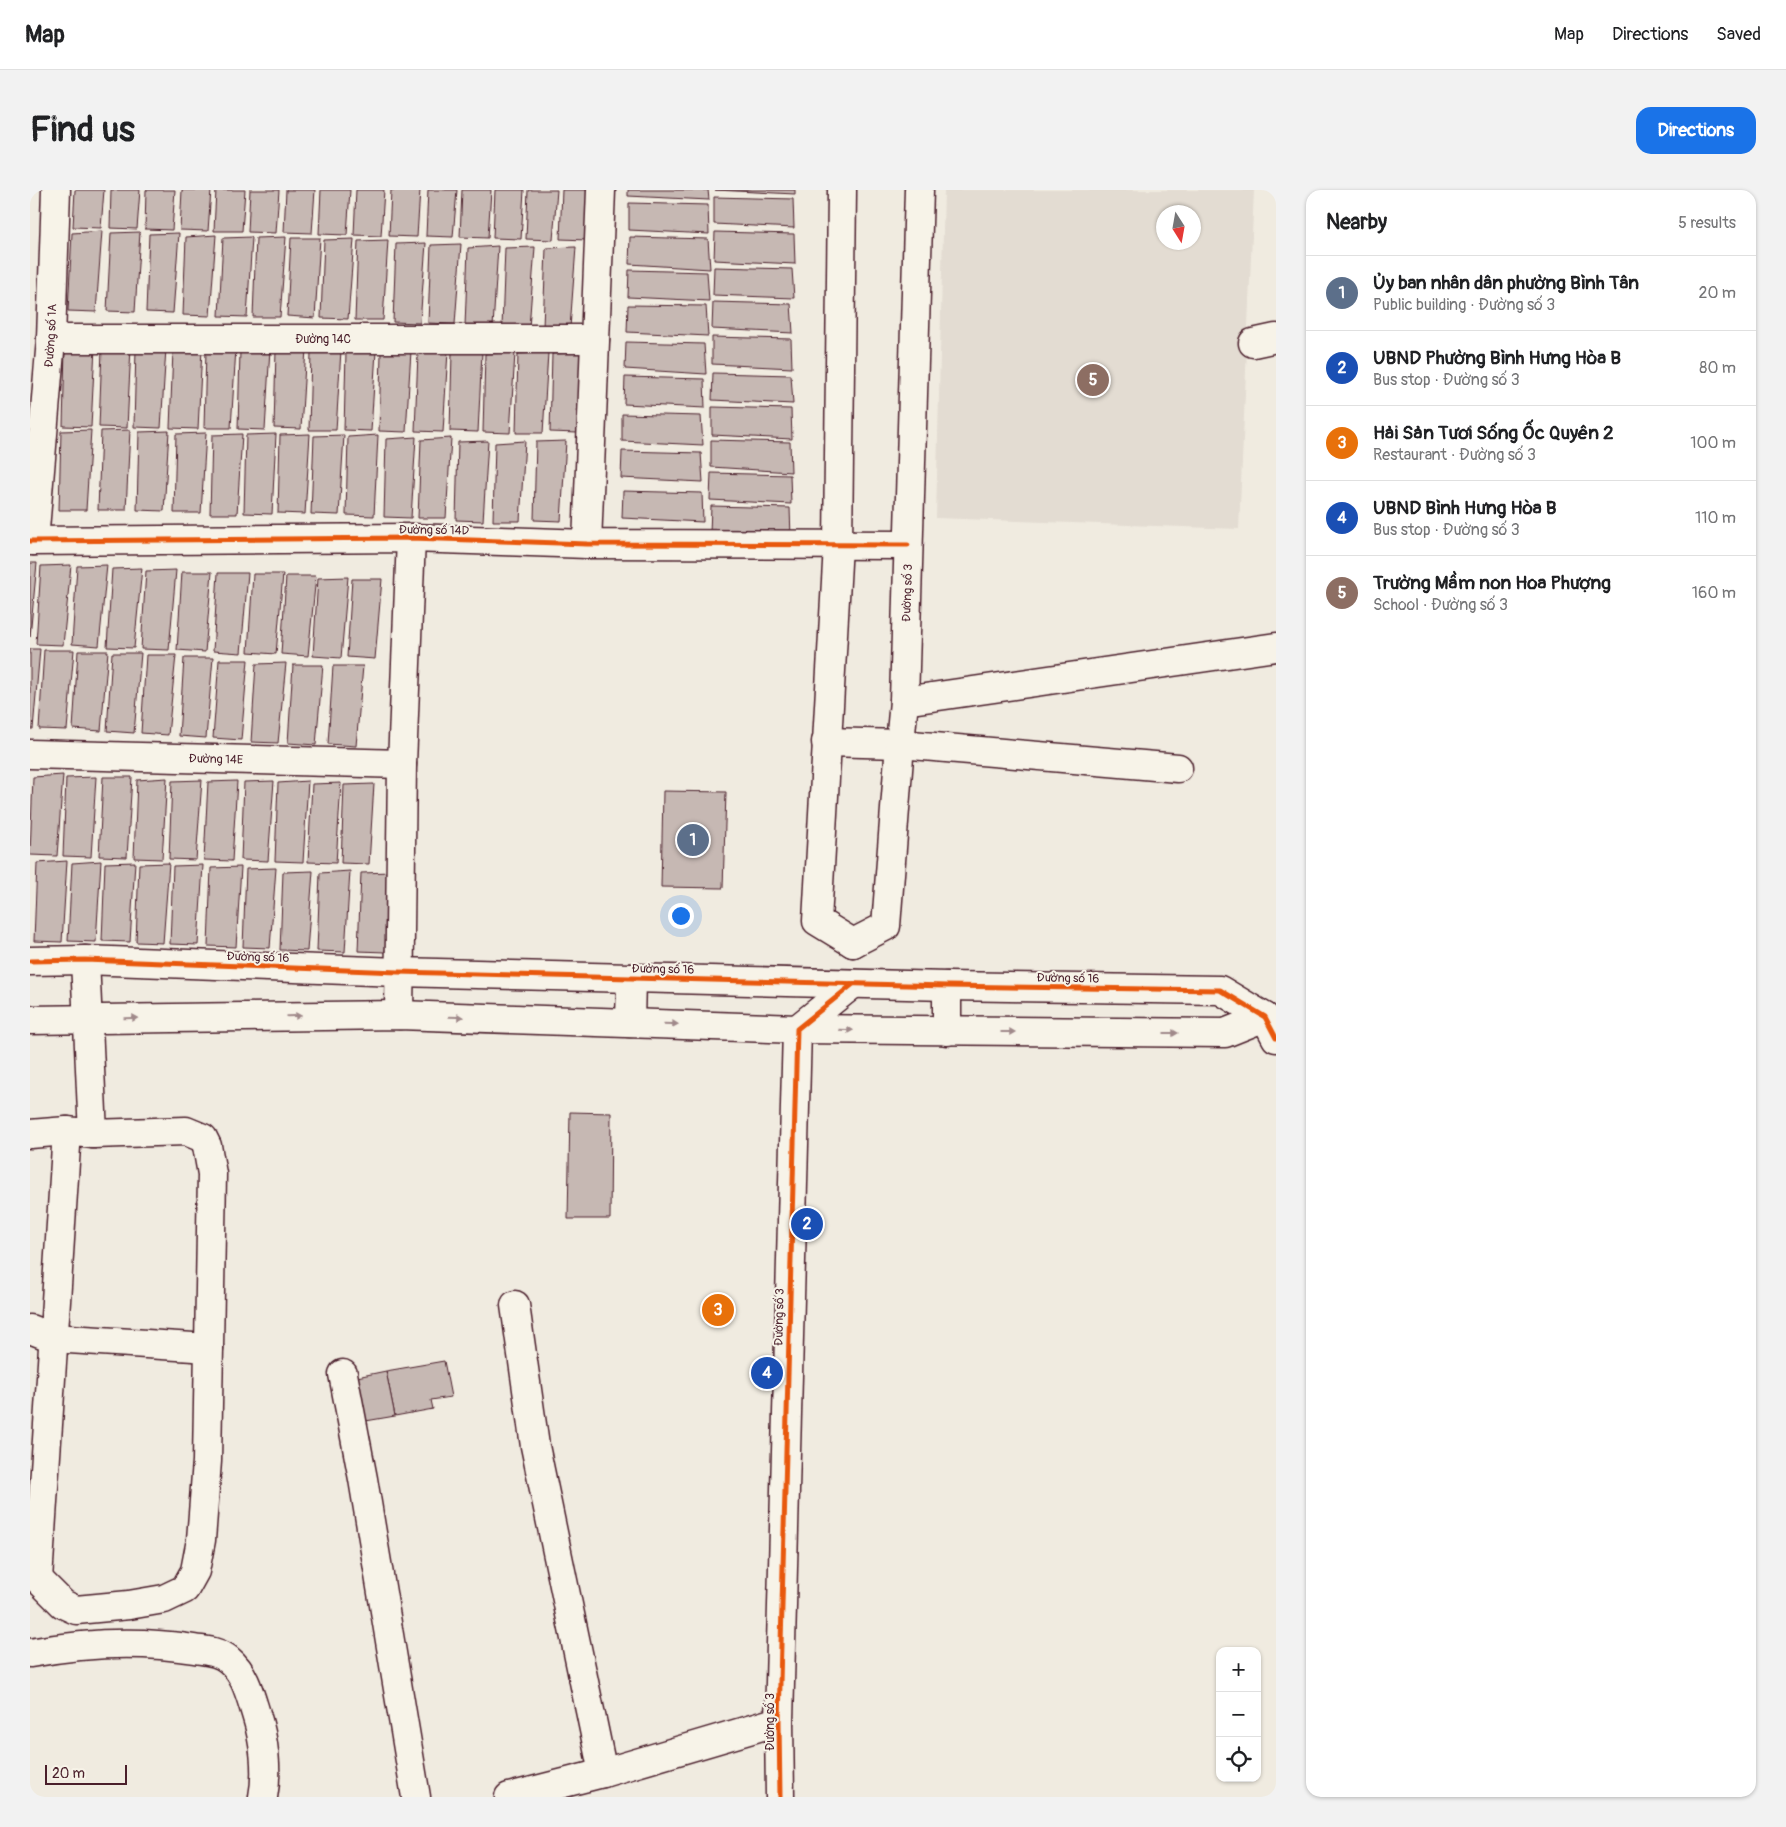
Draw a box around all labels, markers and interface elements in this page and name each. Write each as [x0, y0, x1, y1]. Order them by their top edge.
text: Map [25, 20, 65, 49]
text: Map [1554, 23, 1584, 46]
text: Directions [1612, 23, 1688, 46]
text: Saved [1716, 23, 1761, 46]
button: Directions [1636, 107, 1756, 154]
text: Find us [30, 108, 135, 152]
north arrow [1156, 205, 1201, 250]
text: Nearby [1326, 209, 1387, 236]
text: 5 results [1678, 213, 1736, 233]
text: Ủy ban nhân dân phường Bình Tân [1373, 271, 1639, 295]
text: 1 [1339, 283, 1345, 303]
text: 20 m [1698, 283, 1736, 303]
text: Public building · Đường số 3 [1373, 295, 1555, 315]
street label: Đường số 1A [42, 303, 60, 368]
street label: Đường 14C [295, 332, 351, 347]
text: UBND Phường Bình Hưng Hòa B [1373, 346, 1621, 370]
text: 2 [1338, 358, 1346, 378]
text: 80 m [1699, 358, 1736, 378]
pin: 5 [1077, 361, 1109, 399]
text: Bus stop · Đường số 3 [1373, 370, 1520, 390]
text: Hải Sản Tươi Sống Ốc Quyên 2 [1373, 421, 1614, 445]
text: 3 [1338, 433, 1346, 453]
text: 100 m [1690, 433, 1736, 453]
text: Restaurant · Đường số 3 [1373, 445, 1536, 465]
text: UBND Bình Hưng Hòa B [1373, 496, 1557, 520]
text: 4 [1337, 508, 1347, 528]
text: 110 m [1695, 508, 1736, 528]
text: Bus stop · Đường số 3 [1373, 520, 1520, 540]
street label: Đường số 14D [399, 521, 470, 539]
street label: Đường số 3 [899, 563, 916, 622]
text: Trường Mầm non Hoa Phượng [1373, 571, 1611, 595]
text: 5 [1338, 583, 1346, 603]
text: 160 m [1692, 583, 1736, 603]
text: School · Đường số 3 [1373, 595, 1508, 615]
street label: Đường 14E [188, 751, 243, 768]
pin: 1 [677, 821, 709, 859]
your location [668, 903, 694, 929]
street label: Đường số 16 [226, 948, 290, 966]
street label: Đường số 16 [632, 960, 694, 978]
street label: Đường số 16 [1037, 969, 1099, 987]
one-way arrow [286, 1012, 302, 1020]
one-way arrow [448, 1013, 464, 1021]
one-way arrow [123, 1014, 139, 1022]
one-way arrow [663, 1021, 679, 1029]
one-way arrow [838, 1026, 854, 1034]
one-way arrow [1000, 1028, 1016, 1036]
one-way arrow [1163, 1029, 1179, 1037]
pin: 2 [791, 1205, 823, 1243]
street label: Đường số 3 [770, 1288, 788, 1346]
pin: 3 [702, 1291, 734, 1329]
pin: 4 [751, 1354, 783, 1392]
map controls [1216, 1647, 1261, 1782]
button: + [1216, 1647, 1261, 1692]
button: − [1216, 1692, 1261, 1737]
street label: Đường số 3 [762, 1693, 778, 1751]
button: locate [1216, 1737, 1261, 1782]
scale bar [45, 1762, 128, 1785]
text: 20 m [52, 1765, 85, 1782]

